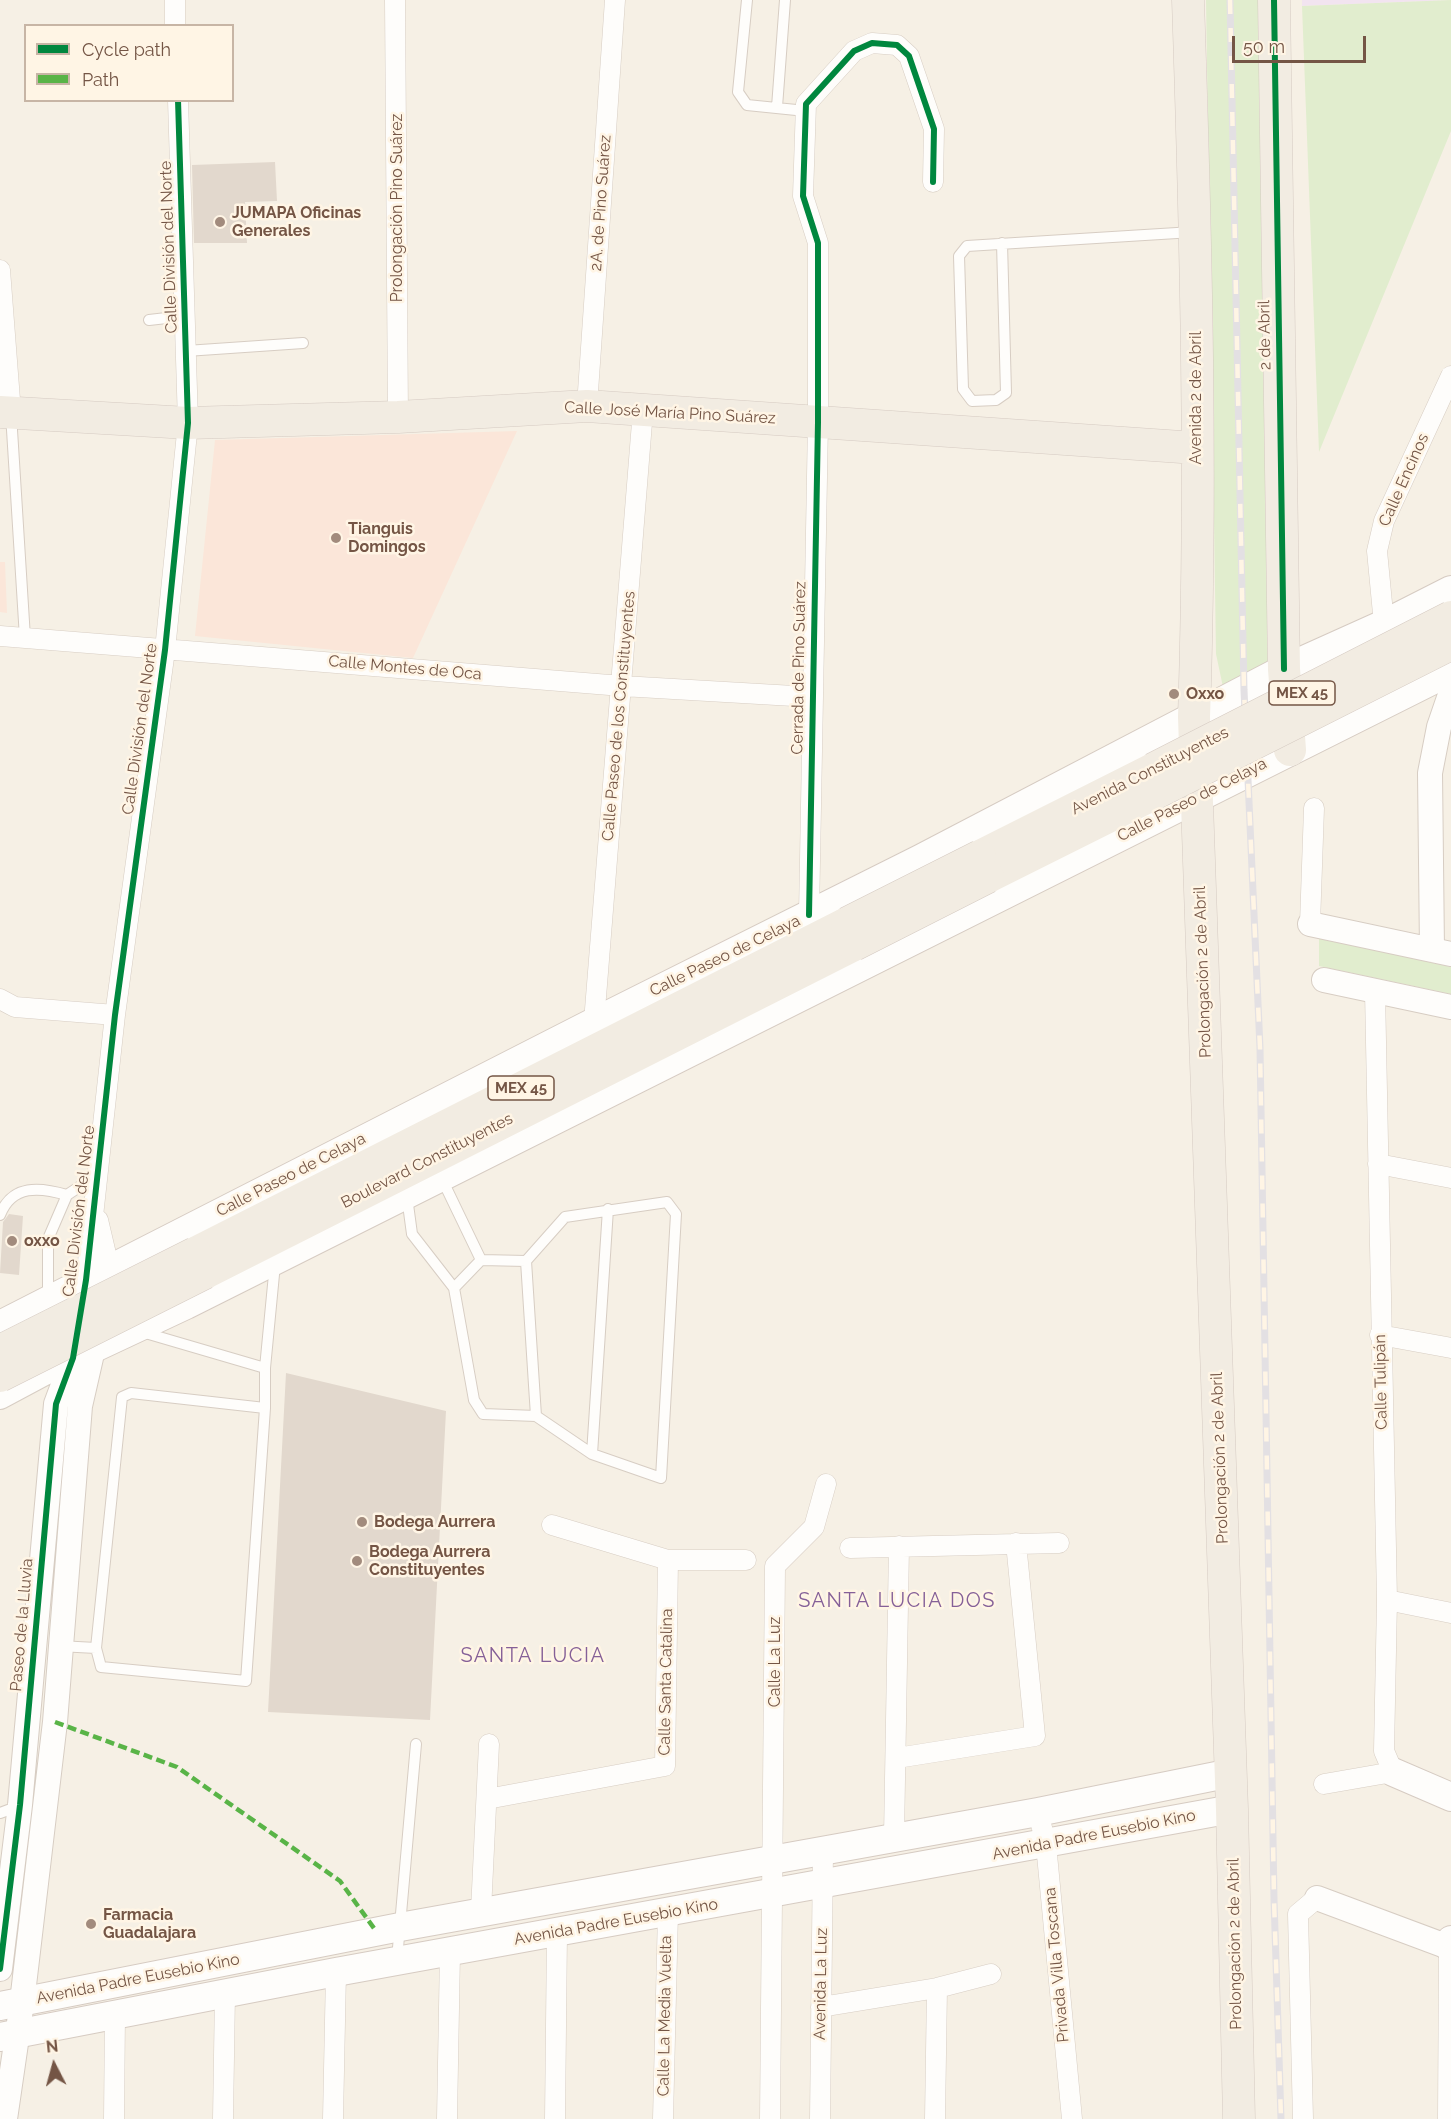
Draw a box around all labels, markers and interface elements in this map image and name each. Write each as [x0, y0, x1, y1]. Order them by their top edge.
legend [24, 24, 234, 102]
scale bar [1235, 24, 1368, 62]
text: 50 m [1243, 36, 1285, 57]
text: Cycle path [82, 39, 171, 60]
text: Path [82, 69, 119, 90]
street label: Prolongación Pino Suárez [387, 114, 407, 302]
street label: 2A. de Pino Suárez [587, 134, 615, 272]
street label: Calle División del Norte [156, 160, 182, 334]
place label: JUMAPA Oficinas Generales [232, 203, 361, 241]
marker: JUMAPA Oficinas Generales [213, 215, 227, 229]
street label: 2 de Abril [1255, 300, 1275, 370]
street label: Avenida 2 de Abril [1186, 331, 1206, 465]
street label: Calle José María Pino Suárez [564, 398, 776, 428]
street label: Calle Encinos [1375, 431, 1433, 529]
place label: Tianguis Domingos [348, 519, 426, 557]
marker: Tianguis Domingos [329, 531, 343, 545]
street label: Cerrada de Pino Suárez [788, 581, 810, 755]
street label: Calle Paseo de los Constituyentes [599, 590, 639, 842]
street label: Calle División del Norte [118, 642, 162, 816]
street label: Calle Montes de Oca [328, 652, 482, 684]
road number: MEX 45 [1269, 681, 1335, 705]
place label: Oxxo [1186, 684, 1224, 704]
marker: Oxxo [1167, 687, 1181, 701]
street label: Avenida Constituyentes [1068, 723, 1232, 819]
street label: Calle Paseo de Celaya [1114, 754, 1270, 846]
street label: Prolongación 2 de Abril [1190, 886, 1216, 1058]
street label: Calle Paseo de Celaya [647, 911, 803, 1001]
road number: MEX 45 [488, 1076, 554, 1100]
street label: Boulevard Constituyentes [338, 1109, 516, 1213]
street label: Calle División del Norte [59, 1124, 99, 1298]
street label: Calle Paseo de Celaya [213, 1129, 369, 1221]
place label: oxxo [24, 1231, 60, 1251]
marker: oxxo [5, 1234, 19, 1248]
street label: Calle Tulipán [1371, 1334, 1391, 1430]
street label: Prolongación 2 de Abril [1207, 1372, 1233, 1544]
place label: Bodega Aurrera [374, 1512, 495, 1532]
marker: Bodega Aurrera [355, 1515, 369, 1529]
place label: Bodega Aurrera Constituyentes [369, 1542, 490, 1580]
marker: Bodega Aurrera Constituyentes [350, 1554, 364, 1568]
street label: Paseo de la Lluvia [7, 1558, 37, 1692]
district label: SANTA LUCIA DOS [798, 1589, 996, 1613]
street label: Calle Santa Catalina [655, 1608, 677, 1756]
street label: Calle La Luz [765, 1617, 785, 1707]
district label: SANTA LUCIA [460, 1644, 606, 1668]
street label: Avenida Padre Eusebio Kino [991, 1806, 1197, 1864]
street label: Prolongación 2 de Abril [1224, 1858, 1246, 2030]
street label: Privada Villa Toscana [1041, 1887, 1073, 2043]
street label: Avenida Padre Eusebio Kino [513, 1895, 719, 1949]
place label: Farmacia Guadalajara [103, 1905, 196, 1943]
marker: Farmacia Guadalajara [84, 1917, 98, 1931]
street label: Avenida La Luz [810, 1928, 832, 2040]
street label: Calle La Media Vuelta [654, 1935, 676, 2097]
street label: Avenida Padre Eusebio Kino [35, 1950, 241, 2008]
north arrow [24, 2035, 84, 2095]
text: N [45, 2037, 59, 2057]

